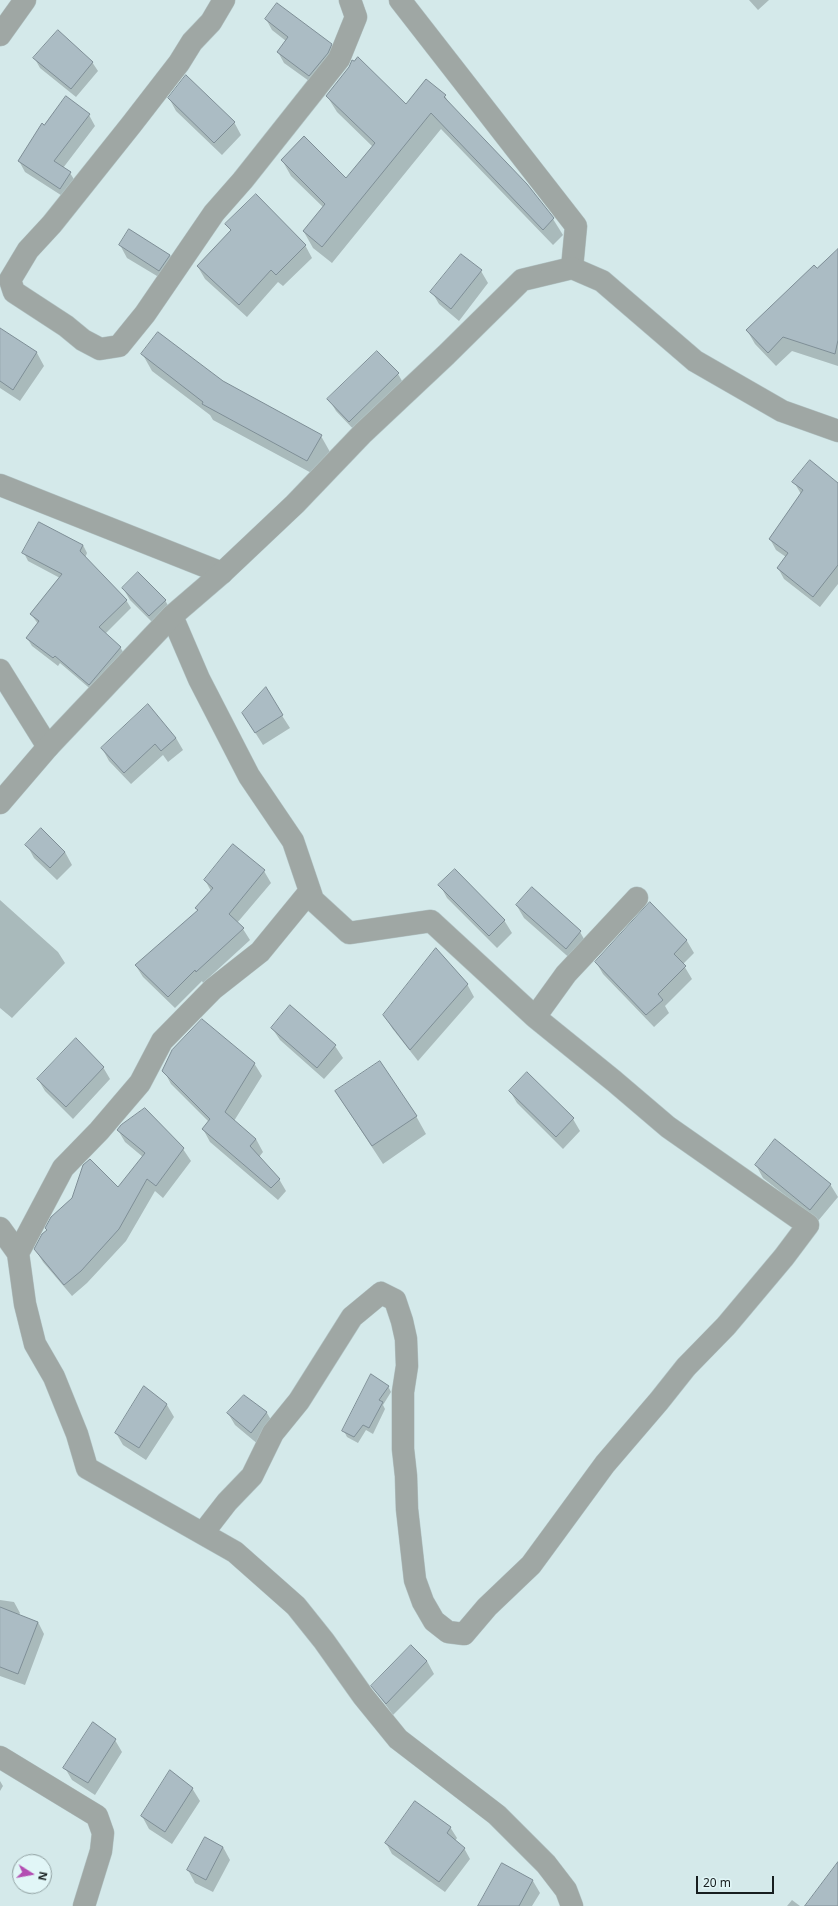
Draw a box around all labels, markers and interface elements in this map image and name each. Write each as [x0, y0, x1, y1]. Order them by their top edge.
north arrow [12, 1854, 52, 1894]
scale bar [698, 1868, 776, 1894]
text: N [35, 1870, 52, 1882]
text: 20 m [703, 1874, 731, 1891]

